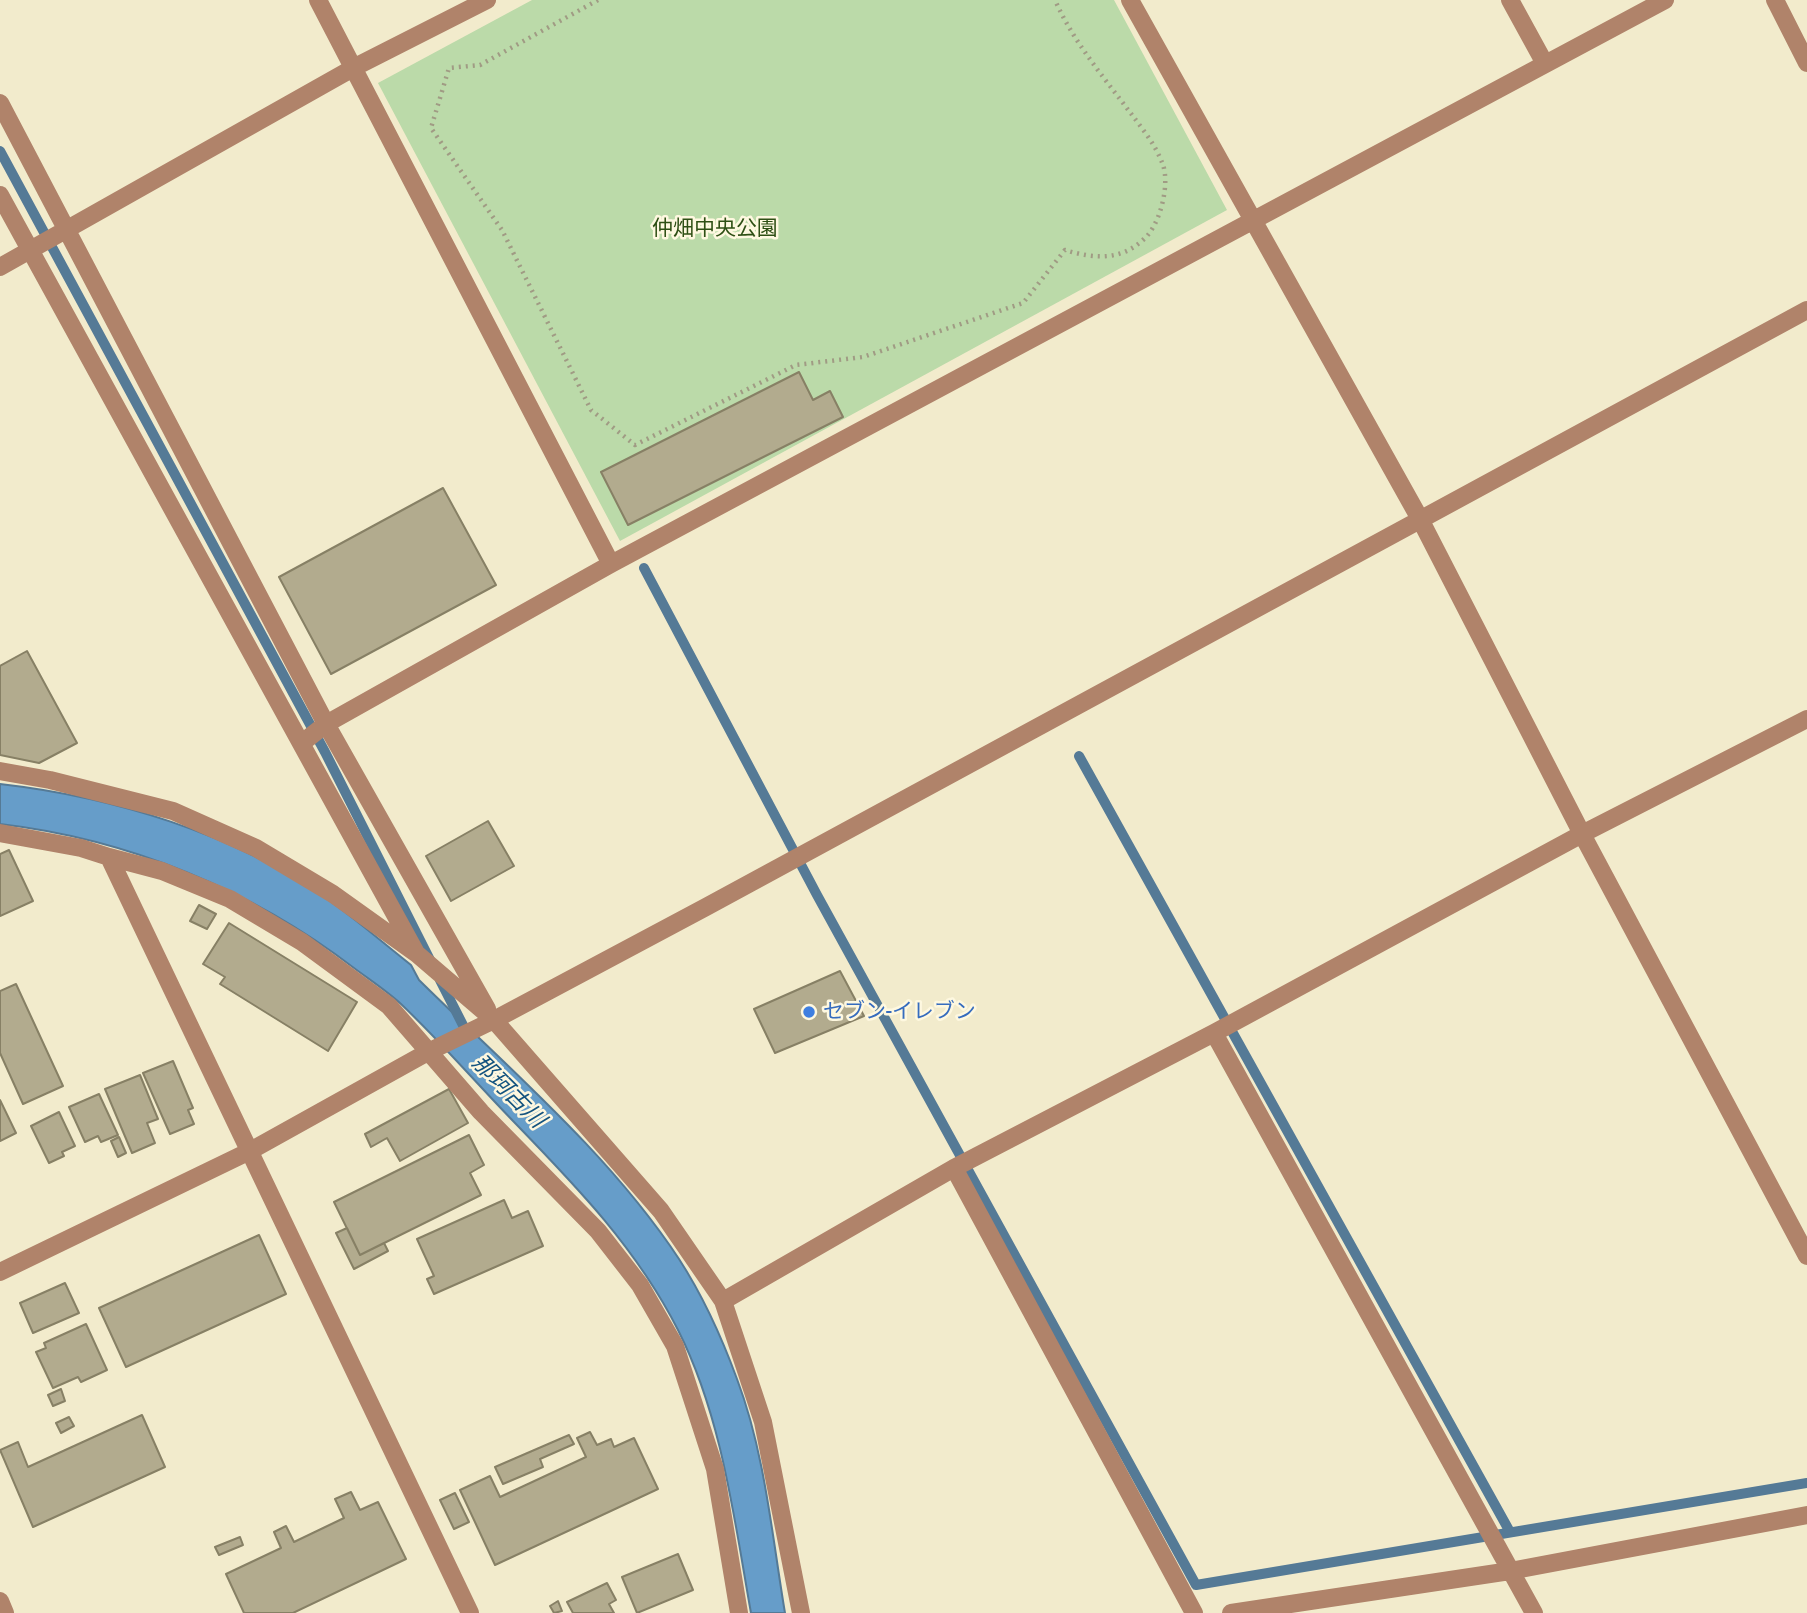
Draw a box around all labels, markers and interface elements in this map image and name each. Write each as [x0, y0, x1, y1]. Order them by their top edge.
park label: 仲畑中央公園 [652, 216, 778, 242]
place label: セブン-イレブン [823, 999, 976, 1025]
marker: セブン-イレブン [801, 1004, 817, 1020]
water label: 那珂古川 [466, 1050, 550, 1134]

